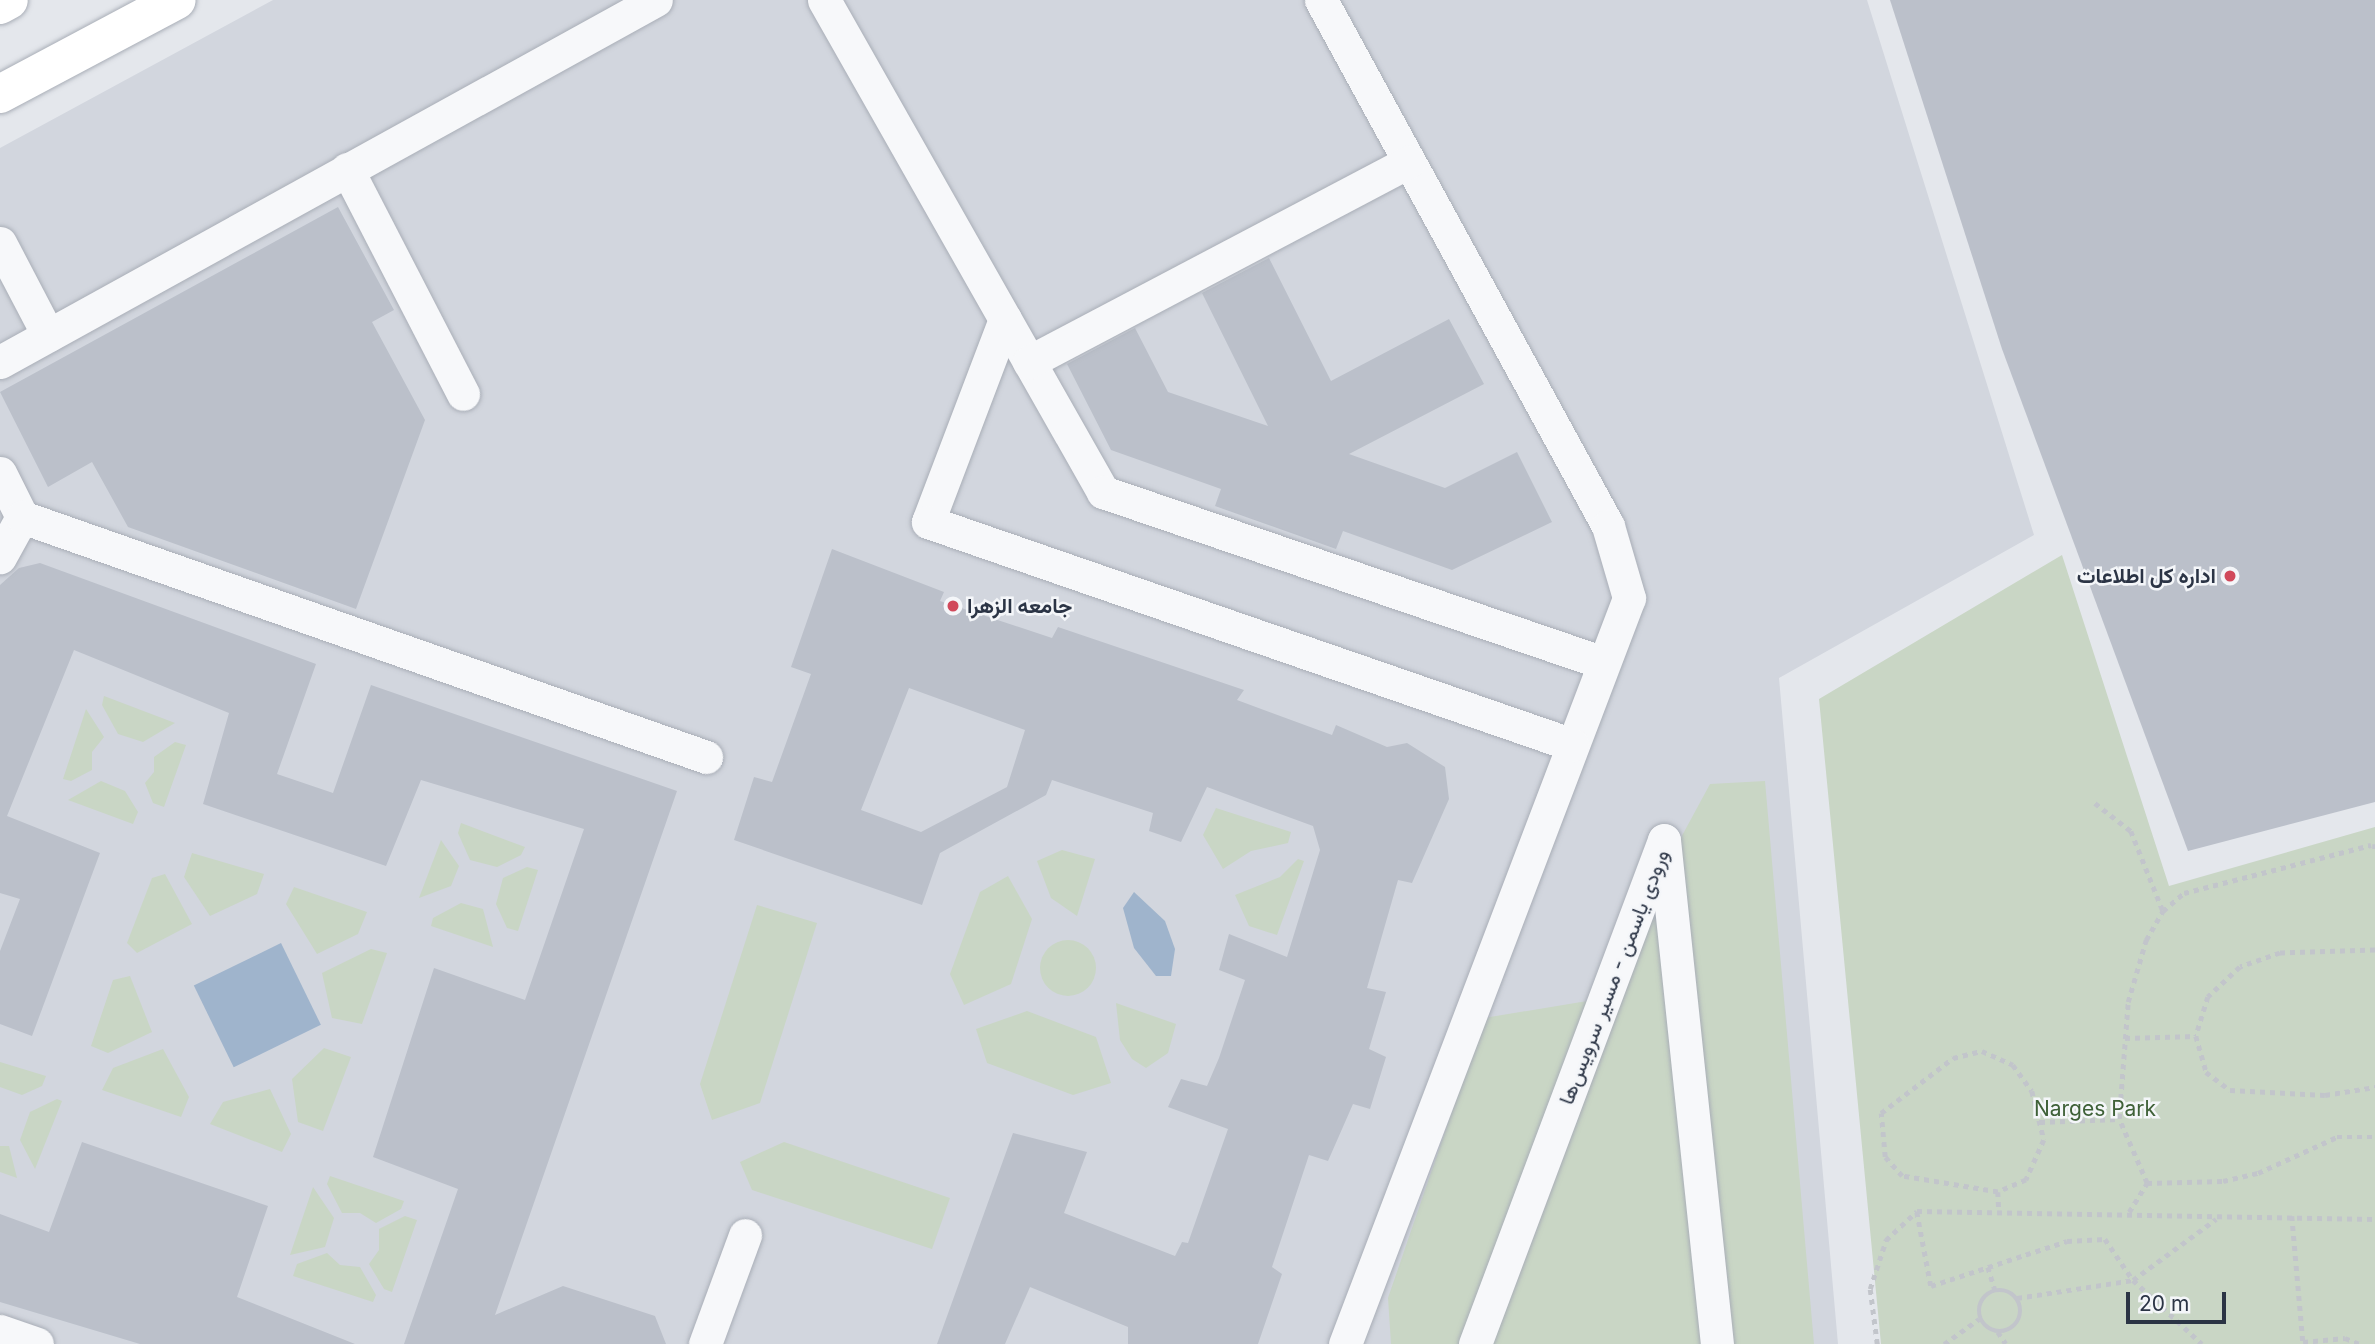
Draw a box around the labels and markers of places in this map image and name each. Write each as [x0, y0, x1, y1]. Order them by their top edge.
place label: اداره کل اطلاعات [2077, 563, 2216, 589]
marker: اداره کل اطلاعات [2222, 568, 2238, 584]
place label: جامعه الزهرا [967, 593, 1072, 619]
marker: جامعه الزهرا [945, 598, 961, 614]

